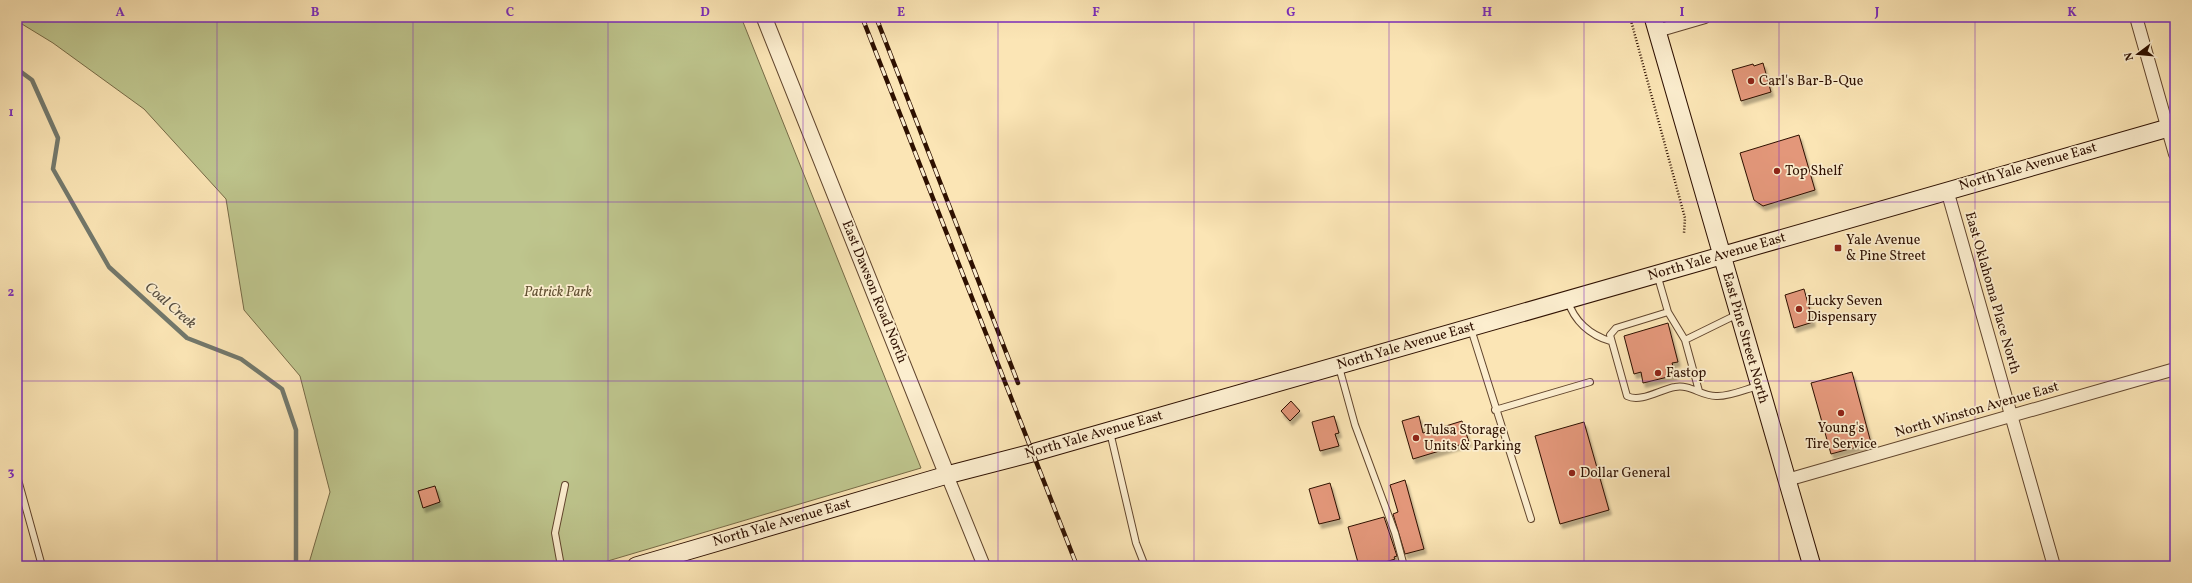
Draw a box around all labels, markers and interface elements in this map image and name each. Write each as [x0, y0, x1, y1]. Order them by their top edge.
text: A [115, 4, 125, 22]
text: B [311, 4, 320, 22]
text: C [506, 4, 514, 22]
text: D [700, 4, 710, 22]
text: E [897, 4, 905, 22]
text: F [1092, 4, 1100, 22]
text: G [1286, 4, 1296, 22]
text: H [1482, 4, 1492, 22]
text: I [1680, 4, 1685, 22]
text: J [1874, 4, 1880, 22]
text: K [2067, 4, 2077, 22]
north arrow [2118, 34, 2158, 74]
text: N [2122, 50, 2138, 62]
place label: Carl's Bar-B-Que [1759, 72, 1864, 91]
marker: Carl's Bar-B-Que [1746, 76, 1756, 86]
text: 1 [8, 104, 14, 122]
street label: North Yale Avenue East [1957, 138, 2099, 196]
place label: Top Shelf [1785, 162, 1843, 181]
marker: Top Shelf [1772, 166, 1782, 176]
street label: East Oklahoma Place North [1960, 210, 2024, 376]
street label: East Dawson Road North [837, 218, 911, 366]
street label: North Yale Avenue East [1646, 228, 1788, 286]
place label: Yale Avenue & Pine Street [1846, 231, 1926, 266]
marker: Yale Avenue & Pine Street [1833, 243, 1843, 253]
street label: East Pine Street North [1717, 270, 1773, 406]
water label: Coal Creek [140, 278, 201, 334]
park label: Patrick Park [524, 283, 593, 302]
text: 2 [8, 284, 15, 302]
place label: Lucky Seven Dispensary [1807, 292, 1883, 327]
marker: Lucky Seven Dispensary [1794, 304, 1804, 314]
street label: North Yale Avenue East [1335, 317, 1477, 375]
place label: Fastop [1666, 364, 1706, 383]
marker: Fastop [1653, 368, 1663, 378]
street label: North Winston Avenue East [1893, 377, 2061, 443]
street label: North Yale Avenue East [1023, 406, 1165, 464]
marker: Young's Tire Service [1836, 408, 1846, 418]
place label: Young's Tire Service [1805, 419, 1877, 454]
place label: Tulsa Storage Units & Parking [1424, 421, 1521, 456]
marker: Tulsa Storage Units & Parking [1411, 433, 1421, 443]
text: 3 [8, 464, 15, 482]
place label: Dollar General [1580, 464, 1670, 483]
marker: Dollar General [1567, 468, 1577, 478]
street label: North Yale Avenue East [711, 494, 853, 552]

